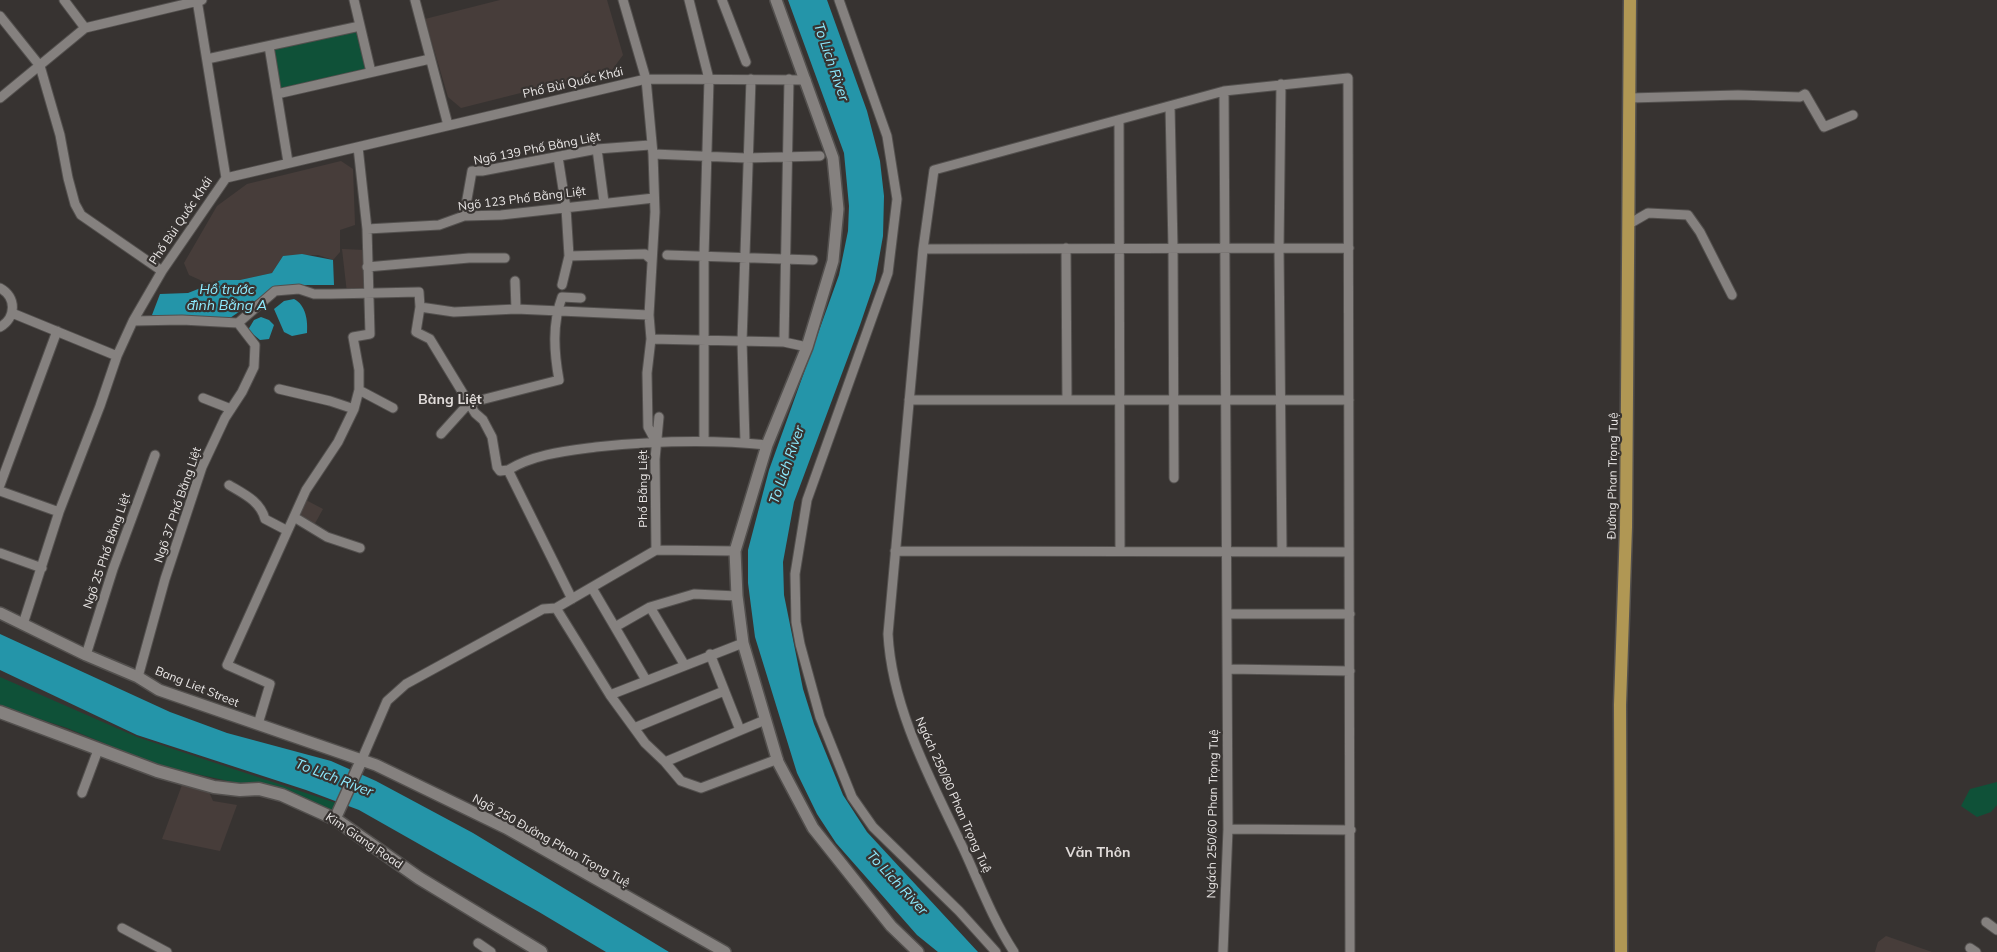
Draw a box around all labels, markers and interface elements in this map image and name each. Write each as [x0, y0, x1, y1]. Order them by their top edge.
water label: To Lich River [810, 21, 852, 103]
street label: Phố Bùi Quốc Khái [521, 64, 625, 102]
street label: Ngõ 139 Phố Bằng Liệt [472, 130, 602, 168]
street label: Phố Bùi Quốc Khái [146, 174, 216, 268]
street label: Ngõ 123 Phố Bằng Liệt [457, 184, 587, 214]
water label: Hồ trước đình Bằng A [187, 282, 267, 314]
district label: Bàng Liệt [418, 392, 482, 408]
street label: Đường Phan Trọng Tuệ [1605, 412, 1621, 540]
water label: To Lich River [766, 424, 808, 506]
street label: Ngõ 37 Phố Bằng Liệt [151, 445, 205, 565]
street label: Phố Bằng Liệt [636, 450, 650, 528]
street label: Ngõ 25 Phố Bằng Liệt [80, 491, 134, 611]
street label: Bang Liet Street [153, 664, 241, 710]
street label: Ngách 250/80 Phan Trọng Tuệ [912, 715, 994, 875]
street label: Ngách 250/60 Phan Trọng Tuệ [1204, 729, 1222, 899]
water label: To Lich River [293, 755, 375, 801]
street label: Ngõ 250 Đường Phan Trọng Tuệ [470, 792, 632, 890]
street label: Kim Giang Road [323, 810, 405, 872]
district label: Văn Thôn [1066, 845, 1130, 861]
water label: To Lich River [863, 847, 931, 919]

